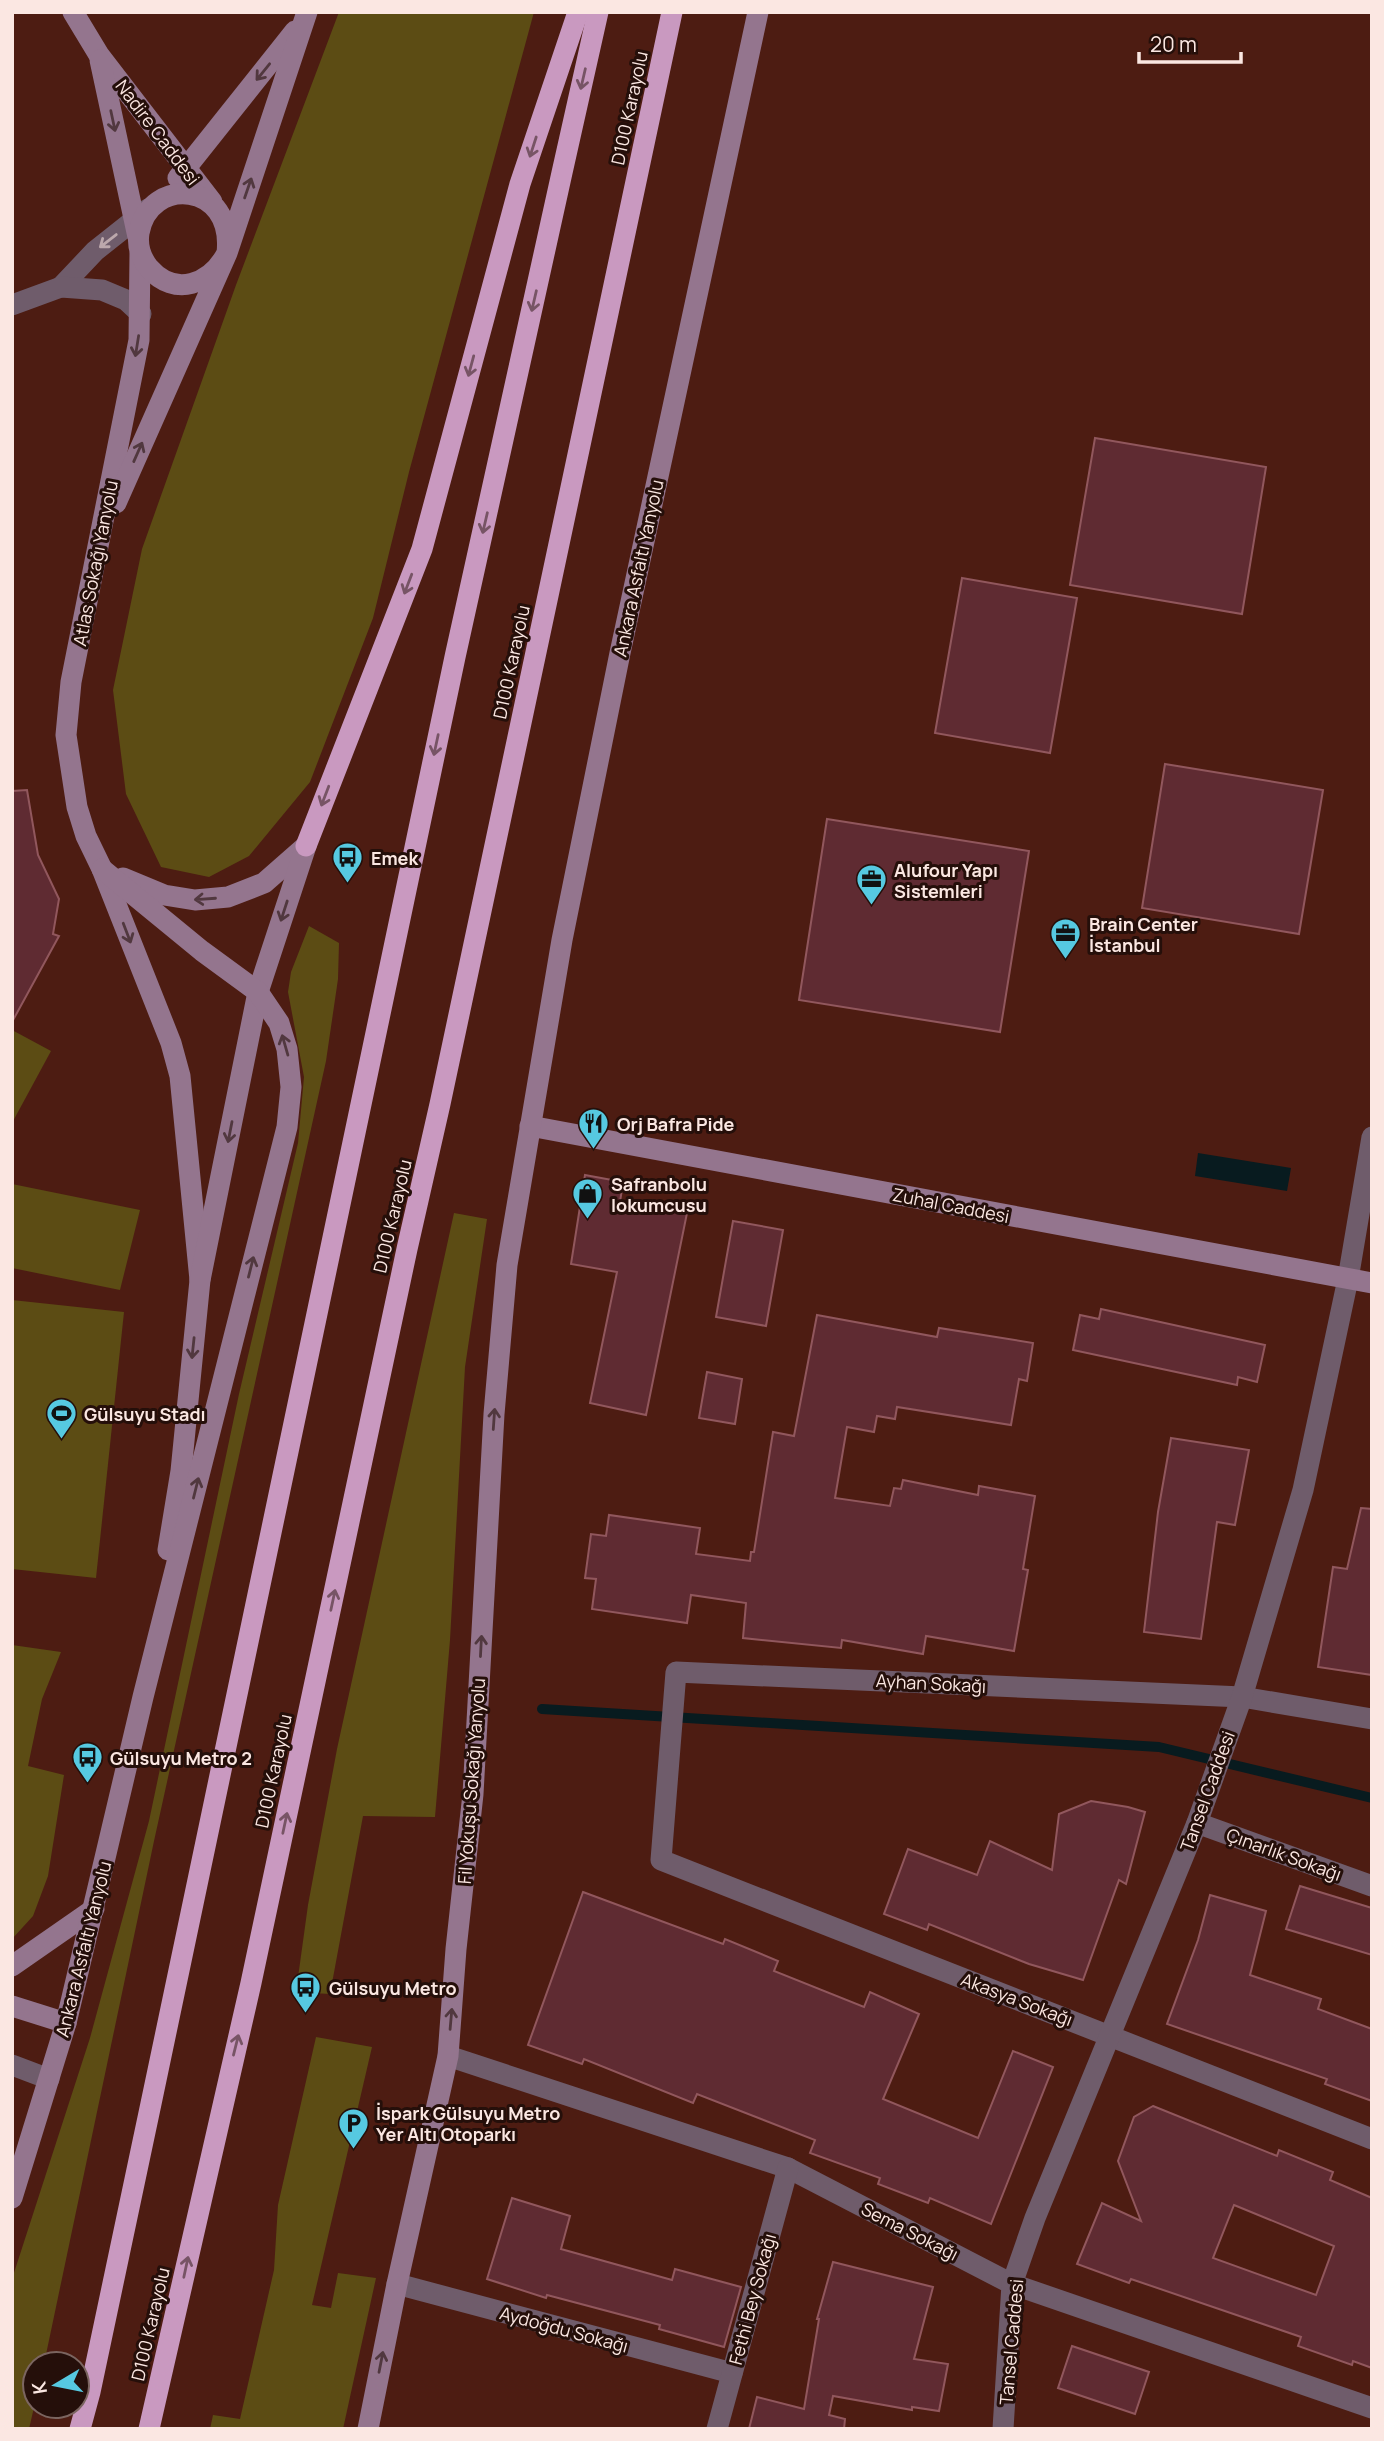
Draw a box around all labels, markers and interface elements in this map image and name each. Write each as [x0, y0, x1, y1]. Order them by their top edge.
scale bar [1139, 21, 1240, 65]
text: 20 m [1150, 30, 1197, 58]
street label: D100 Karayolu [605, 49, 653, 167]
one-way arrow [255, 62, 270, 81]
one-way arrow [576, 67, 590, 90]
street label: Nadire Caddesi [110, 74, 206, 190]
one-way arrow [107, 109, 121, 132]
one-way arrow [526, 135, 538, 157]
one-way arrow [243, 178, 255, 200]
one-way arrow [99, 233, 118, 248]
one-way arrow [527, 289, 540, 312]
one-way arrow [130, 334, 143, 357]
one-way arrow [464, 354, 477, 376]
one-way arrow [132, 442, 145, 463]
street label: Ankara Asfaltı Yanyolu [607, 477, 669, 659]
street label: Atlas Sokağı Yanyolu [67, 478, 123, 648]
one-way arrow [477, 511, 491, 534]
one-way arrow [401, 573, 414, 594]
street label: D100 Karayolu [487, 603, 535, 721]
one-way arrow [429, 733, 443, 756]
one-way arrow [318, 784, 331, 806]
bus stop icon: Emek [331, 841, 365, 885]
place label: Emek [371, 846, 419, 870]
place label: Alufour Yapı Sistemleri [894, 858, 998, 903]
office icon: Alufour Yapı Sistemleri [854, 863, 888, 907]
one-way arrow [194, 892, 217, 905]
one-way arrow [277, 900, 290, 922]
place label: Brain Center İstanbul [1089, 912, 1198, 957]
office icon: Brain Center İstanbul [1049, 917, 1083, 961]
one-way arrow [121, 921, 134, 943]
one-way arrow [278, 1034, 291, 1056]
restaurant icon: Orj Bafra Pide [577, 1107, 611, 1151]
place label: Orj Bafra Pide [617, 1112, 735, 1136]
one-way arrow [223, 1120, 236, 1143]
street label: D100 Karayolu [367, 1157, 417, 1275]
place label: Safranbolu lokumcusu [611, 1172, 707, 1217]
shop icon: Safranbolu lokumcusu [571, 1177, 605, 1221]
street label: Zuhal Caddesi [890, 1182, 1012, 1228]
one-way arrow [245, 1256, 258, 1279]
one-way arrow [186, 1336, 199, 1359]
sports icon: Gülsuyu Stadı [44, 1397, 78, 1441]
place label: Gülsuyu Stadı [84, 1402, 206, 1426]
one-way arrow [488, 1408, 501, 1431]
one-way arrow [190, 1477, 203, 1500]
one-way arrow [326, 1589, 340, 1612]
one-way arrow [474, 1635, 487, 1658]
street label: Ayhan Sokağı [875, 1668, 987, 1698]
street label: Fil Yokuşu Sokağı Yanyolu [452, 1677, 490, 1885]
street label: D100 Karayolu [249, 1712, 297, 1830]
street label: Tansel Caddesi [1174, 1728, 1240, 1854]
bus stop icon: Gülsuyu Metro 2 [70, 1741, 104, 1785]
place label: Gülsuyu Metro 2 [110, 1746, 252, 1770]
one-way arrow [279, 1812, 292, 1834]
street label: Çınarlık Sokağı [1223, 1822, 1345, 1886]
street label: Ankara Asfaltı Yanyolu [50, 1859, 116, 2039]
street label: Akasya Sokağı [958, 1967, 1076, 2031]
bus stop icon: Gülsuyu Metro [289, 1971, 323, 2015]
place label: Gülsuyu Metro [329, 1976, 457, 2000]
one-way arrow [445, 2008, 458, 2031]
one-way arrow [230, 2034, 243, 2057]
place label: İspark Gülsuyu Metro Yer Altı Otoparkı [376, 2101, 560, 2146]
parking icon: İspark Gülsuyu Metro Yer Altı Otoparkı [336, 2106, 370, 2150]
street label: Sema Sokağı [857, 2196, 963, 2266]
street label: Fethi Bey Sokağı [723, 2231, 781, 2367]
one-way arrow [180, 2256, 193, 2279]
street label: D100 Karayolu [125, 2265, 175, 2383]
street label: Tansel Caddesi [994, 2278, 1028, 2406]
street label: Aydoğdu Sokağı [497, 2300, 631, 2358]
north arrow [21, 2350, 91, 2420]
one-way arrow [375, 2351, 388, 2374]
text: K [25, 2379, 53, 2396]

